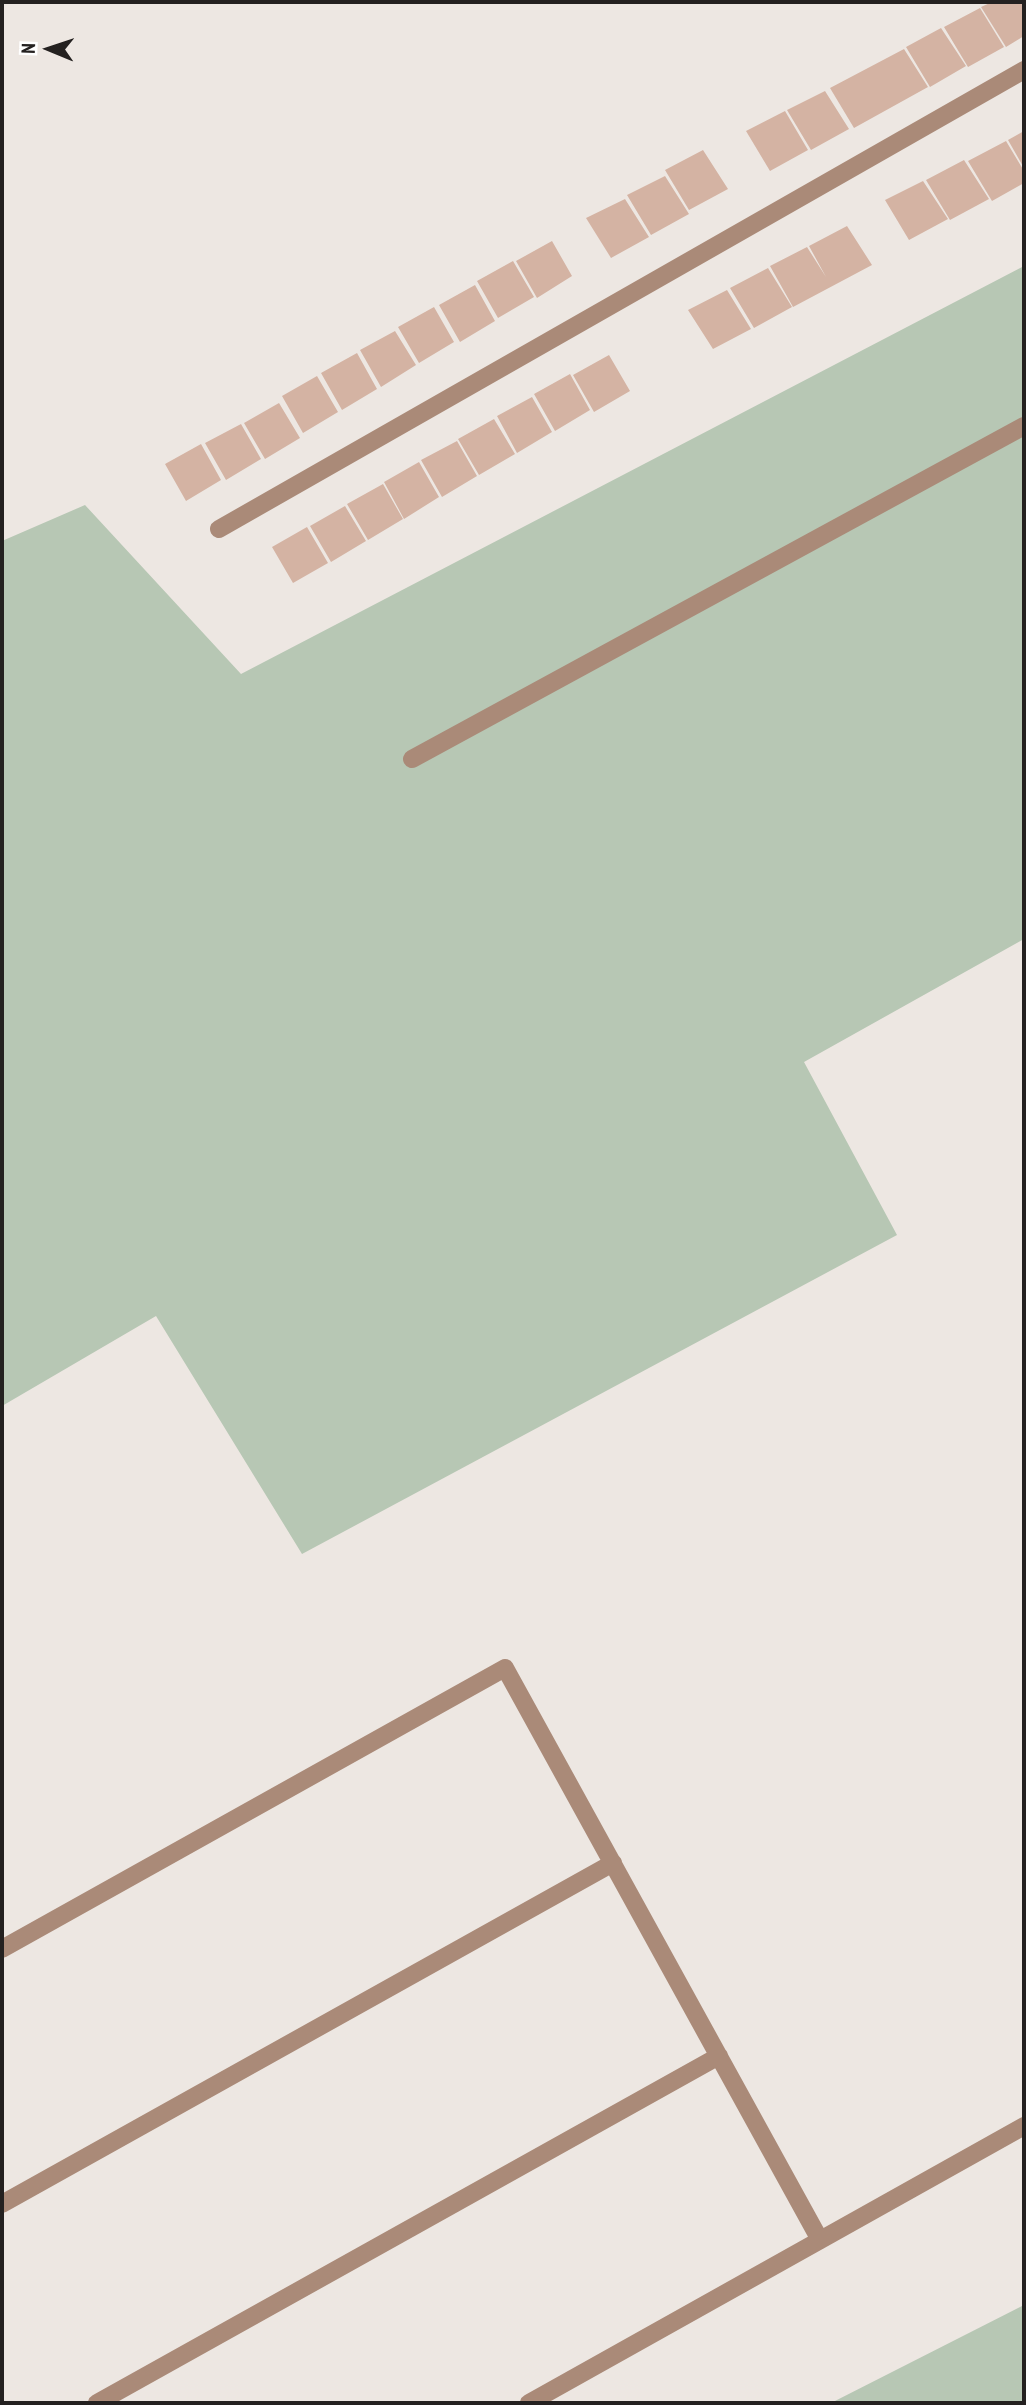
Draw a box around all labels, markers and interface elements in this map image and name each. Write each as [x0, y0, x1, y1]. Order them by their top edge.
north arrow [14, 14, 84, 84]
text: N [16, 43, 40, 54]

